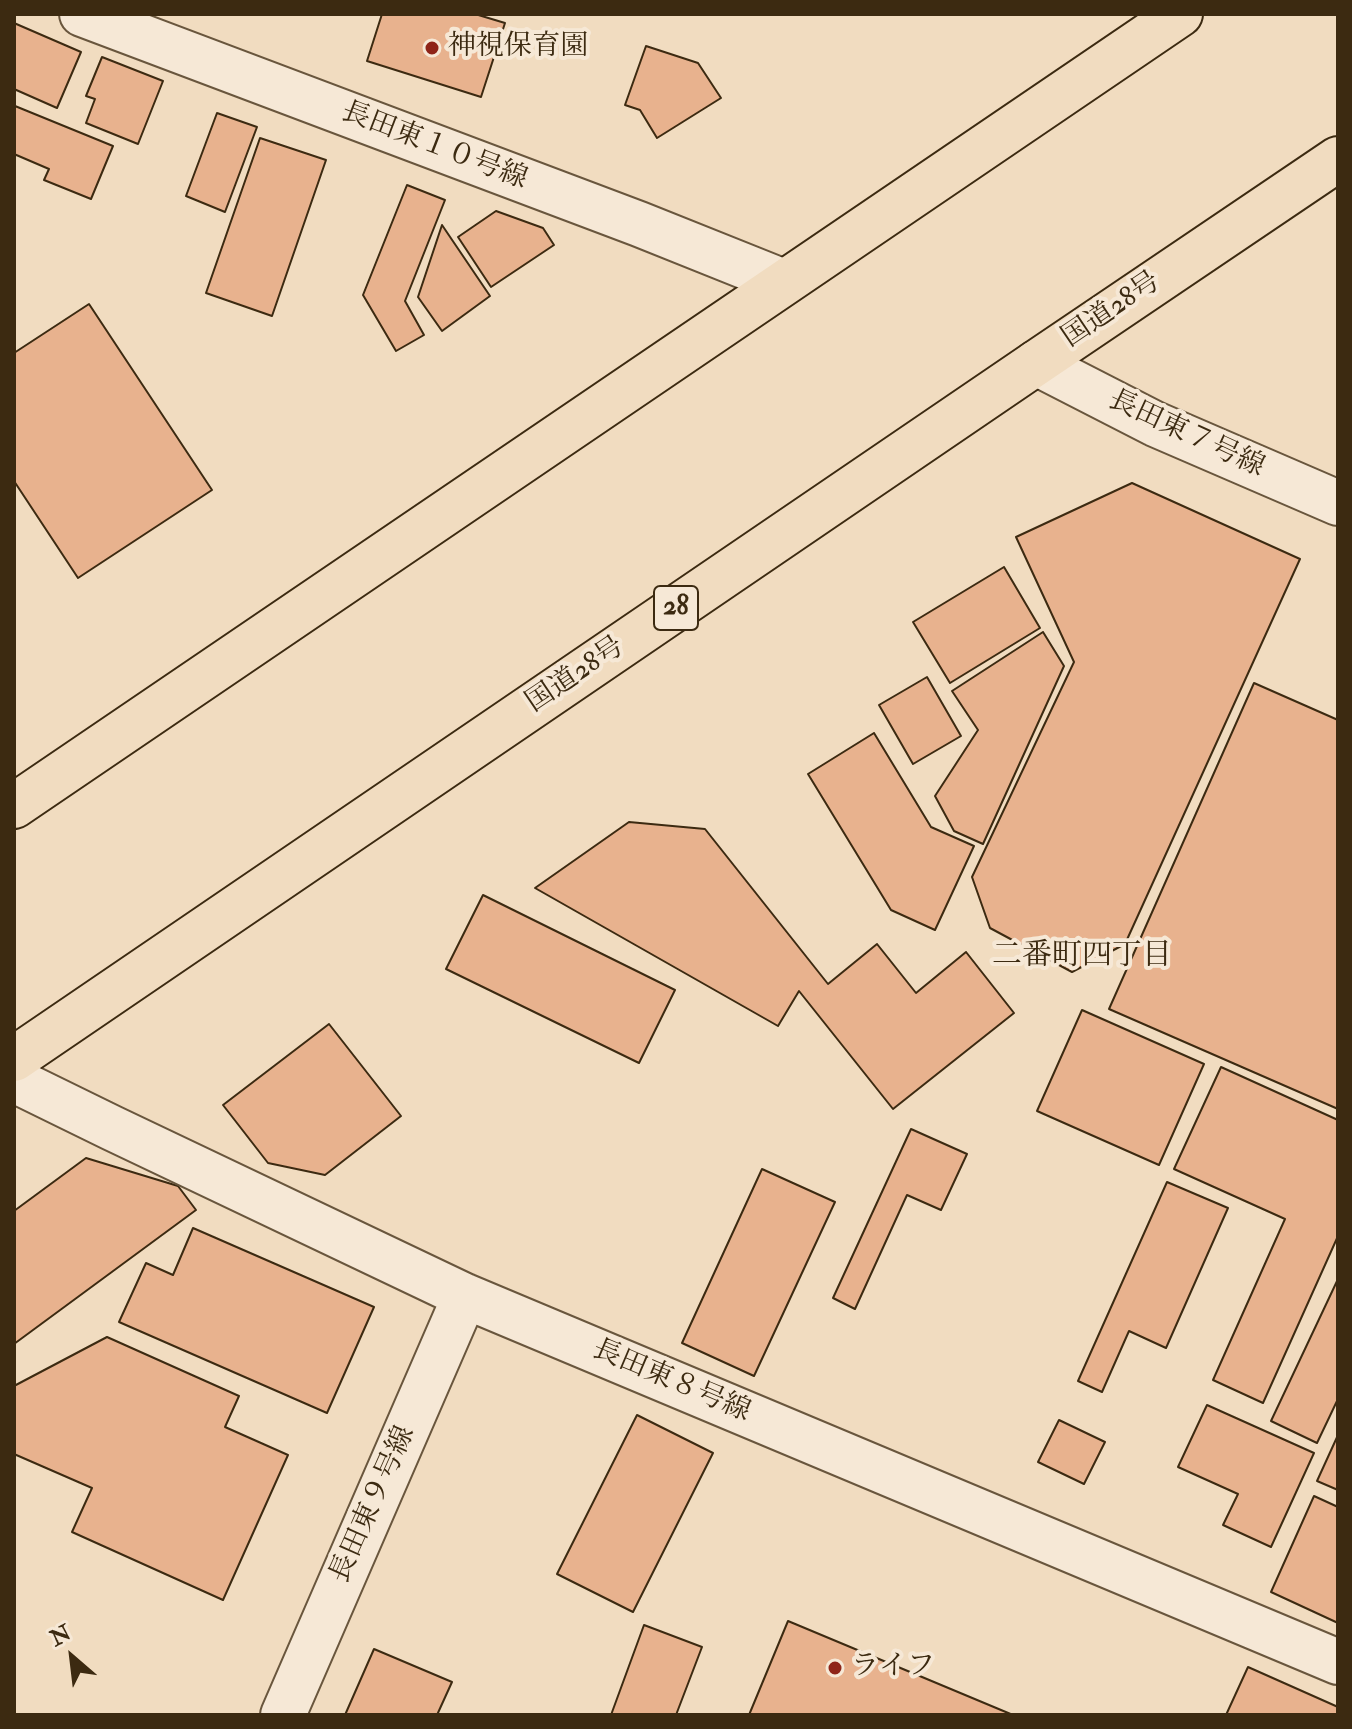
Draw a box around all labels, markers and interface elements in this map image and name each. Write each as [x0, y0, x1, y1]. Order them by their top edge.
place label: 神視保育園 [448, 31, 588, 65]
marker: 神視保育園 [423, 39, 441, 57]
street label: 長田東１０号線 [336, 96, 532, 198]
street label: 国道28号 [1056, 266, 1168, 356]
street label: 長田東７号線 [1103, 384, 1269, 486]
road number: 28 [654, 586, 698, 630]
street label: 国道28号 [520, 631, 632, 721]
district label: 二番町四丁目 [992, 940, 1172, 976]
street label: 長田東８号線 [587, 1334, 755, 1430]
street label: 長田東９号線 [324, 1421, 424, 1589]
north arrow [32, 1617, 112, 1697]
text: N [45, 1619, 76, 1653]
place label: ライフ [851, 1651, 935, 1685]
marker: ライフ [826, 1659, 844, 1677]

